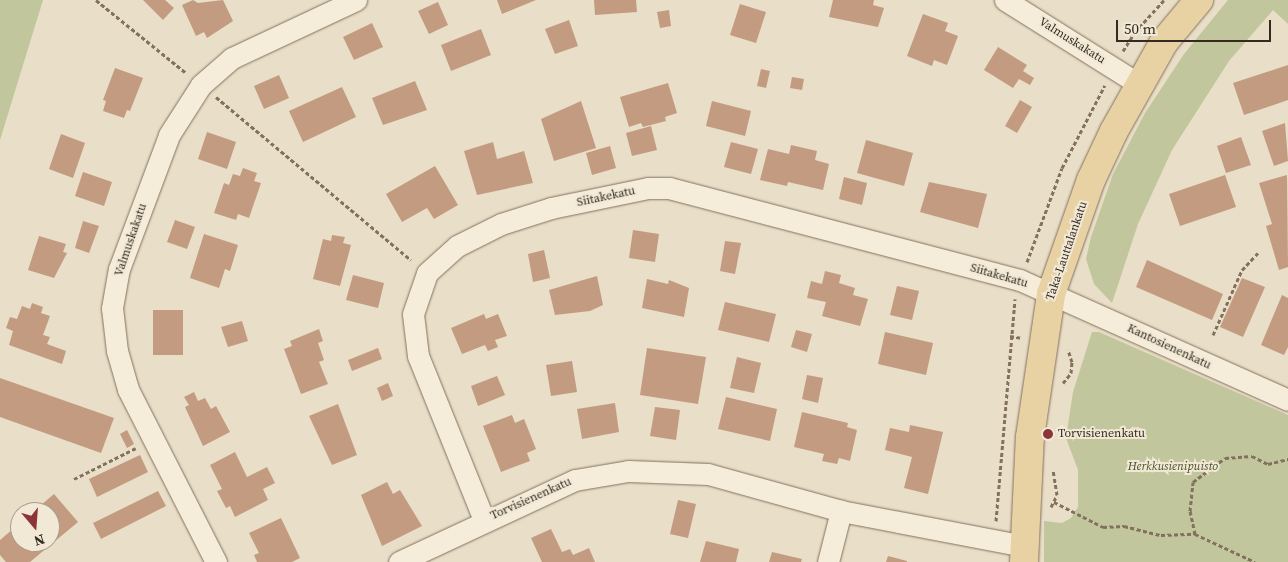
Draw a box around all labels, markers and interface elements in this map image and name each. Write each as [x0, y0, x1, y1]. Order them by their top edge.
scale bar [1118, 10, 1273, 42]
street label: Valmuskakatu [1036, 15, 1108, 67]
text: 50 m [1124, 18, 1156, 39]
street label: Siitakekatu [576, 184, 636, 210]
street label: Taka-Lauttalankatu [1043, 200, 1091, 302]
street label: Valmuskakatu [112, 202, 150, 278]
street label: Siitakekatu [969, 261, 1029, 291]
street label: Kantosienenkatu [1125, 321, 1213, 373]
place label: Torvisienenkatu [1058, 427, 1145, 441]
marker: Torvisienenkatu [1042, 428, 1054, 440]
park label: Herkkusienipuisto [1128, 460, 1218, 474]
street label: Torvisienenkatu [488, 475, 574, 523]
north arrow [10, 502, 60, 552]
text: N [31, 529, 47, 551]

